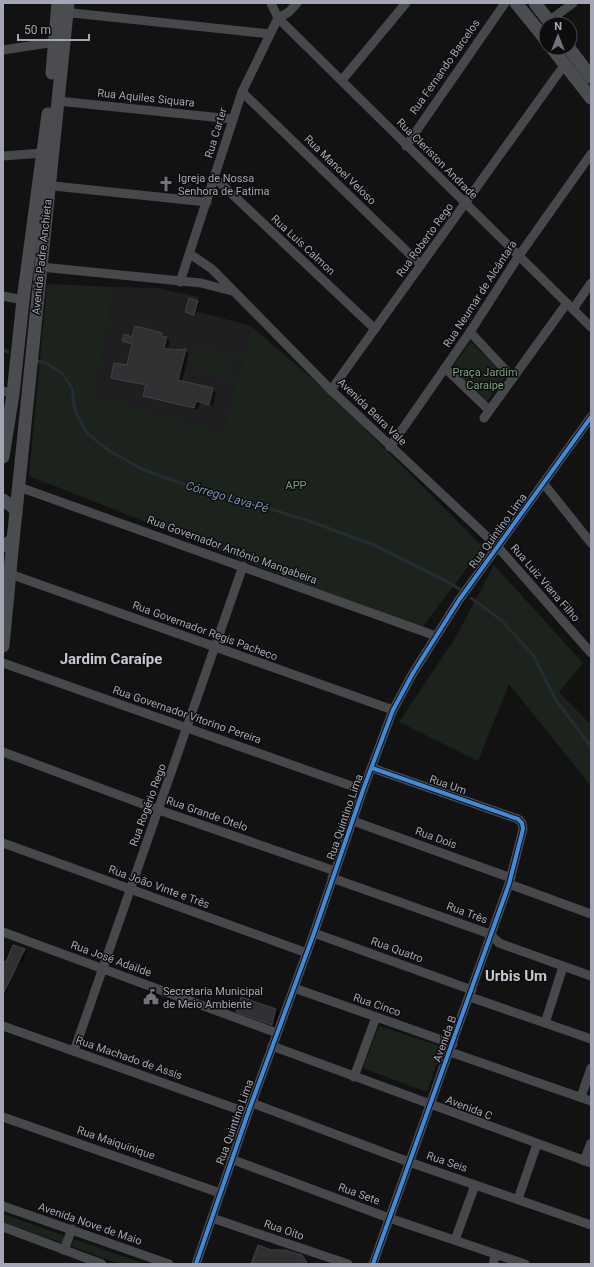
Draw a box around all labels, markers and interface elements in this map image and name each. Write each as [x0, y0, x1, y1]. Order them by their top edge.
scale bar [18, 16, 89, 42]
north arrow [538, 16, 578, 56]
street label: Rua Fernando Barcelos [407, 17, 483, 117]
text: N [554, 20, 562, 33]
text: 50 m [24, 23, 51, 37]
street label: Rua Aquiles Siquara [97, 86, 195, 110]
street label: Rua Carter [202, 106, 230, 160]
street label: Rua Cleriston Andrade [394, 116, 480, 202]
street label: Rua Manoel Veloso [302, 133, 378, 207]
place label: Igreja de Nossa Senhora de Fatima [178, 172, 270, 198]
church icon: Igreja de Nossa Senhora de Fatima [157, 175, 175, 193]
street label: Avenida Padre Anchieta [29, 199, 55, 315]
street label: Rua Roberto Rego [394, 201, 456, 279]
street label: Rua Luís Calmon [268, 212, 338, 278]
street label: Rua Neumar de Alcântara [441, 238, 519, 350]
park label: Praça Jardim Caraipe [452, 366, 518, 392]
street label: Avenida Beira Vale [335, 376, 409, 448]
water label: Córrego Lava-Pé [184, 479, 270, 515]
park label: APP [285, 479, 307, 492]
street label: Rua Quintino Lima [466, 491, 530, 571]
street label: Rua Governador Antônio Mangabeira [145, 513, 319, 587]
street label: Rua Luiz Viana Filho [508, 542, 582, 624]
street label: Rua Governador Regis Pacheco [131, 599, 279, 663]
district label: Jardim Caraípe [60, 650, 162, 668]
street label: Rua Governador Vitorino Pereira [111, 683, 263, 747]
street label: Rua Rogério Rego [127, 762, 169, 848]
street label: Rua Quintino Lima [324, 773, 366, 861]
street label: Rua Um [428, 773, 468, 797]
street label: Rua Grande Otelo [165, 794, 249, 834]
street label: Rua Dois [413, 824, 459, 852]
street label: Rua João Vinte e Três [107, 863, 212, 911]
street label: Rua Três [445, 900, 490, 927]
street label: Rua Quatro [369, 935, 425, 965]
street label: Rua José Adailde [69, 938, 153, 980]
district label: Urbis Um [485, 967, 547, 985]
place label: Secretaria Municipal de Meio Ambiente [163, 985, 263, 1011]
public building icon: Secretaria Municipal de Meio Ambiente [142, 988, 160, 1006]
street label: Rua Cinco [351, 991, 403, 1019]
street label: Avenida B [431, 1014, 459, 1064]
street label: Rua Machado de Assis [74, 1034, 184, 1082]
street label: Rua Quintino Lima [214, 1078, 256, 1166]
street label: Avenida C [444, 1093, 494, 1123]
street label: Rua Maiquinique [75, 1124, 157, 1162]
street label: Rua Seis [425, 1149, 469, 1175]
street label: Rua Sete [336, 1180, 382, 1208]
street label: Avenida Nove de Maio [36, 1200, 144, 1248]
street label: Rua Oito [262, 1217, 306, 1243]

